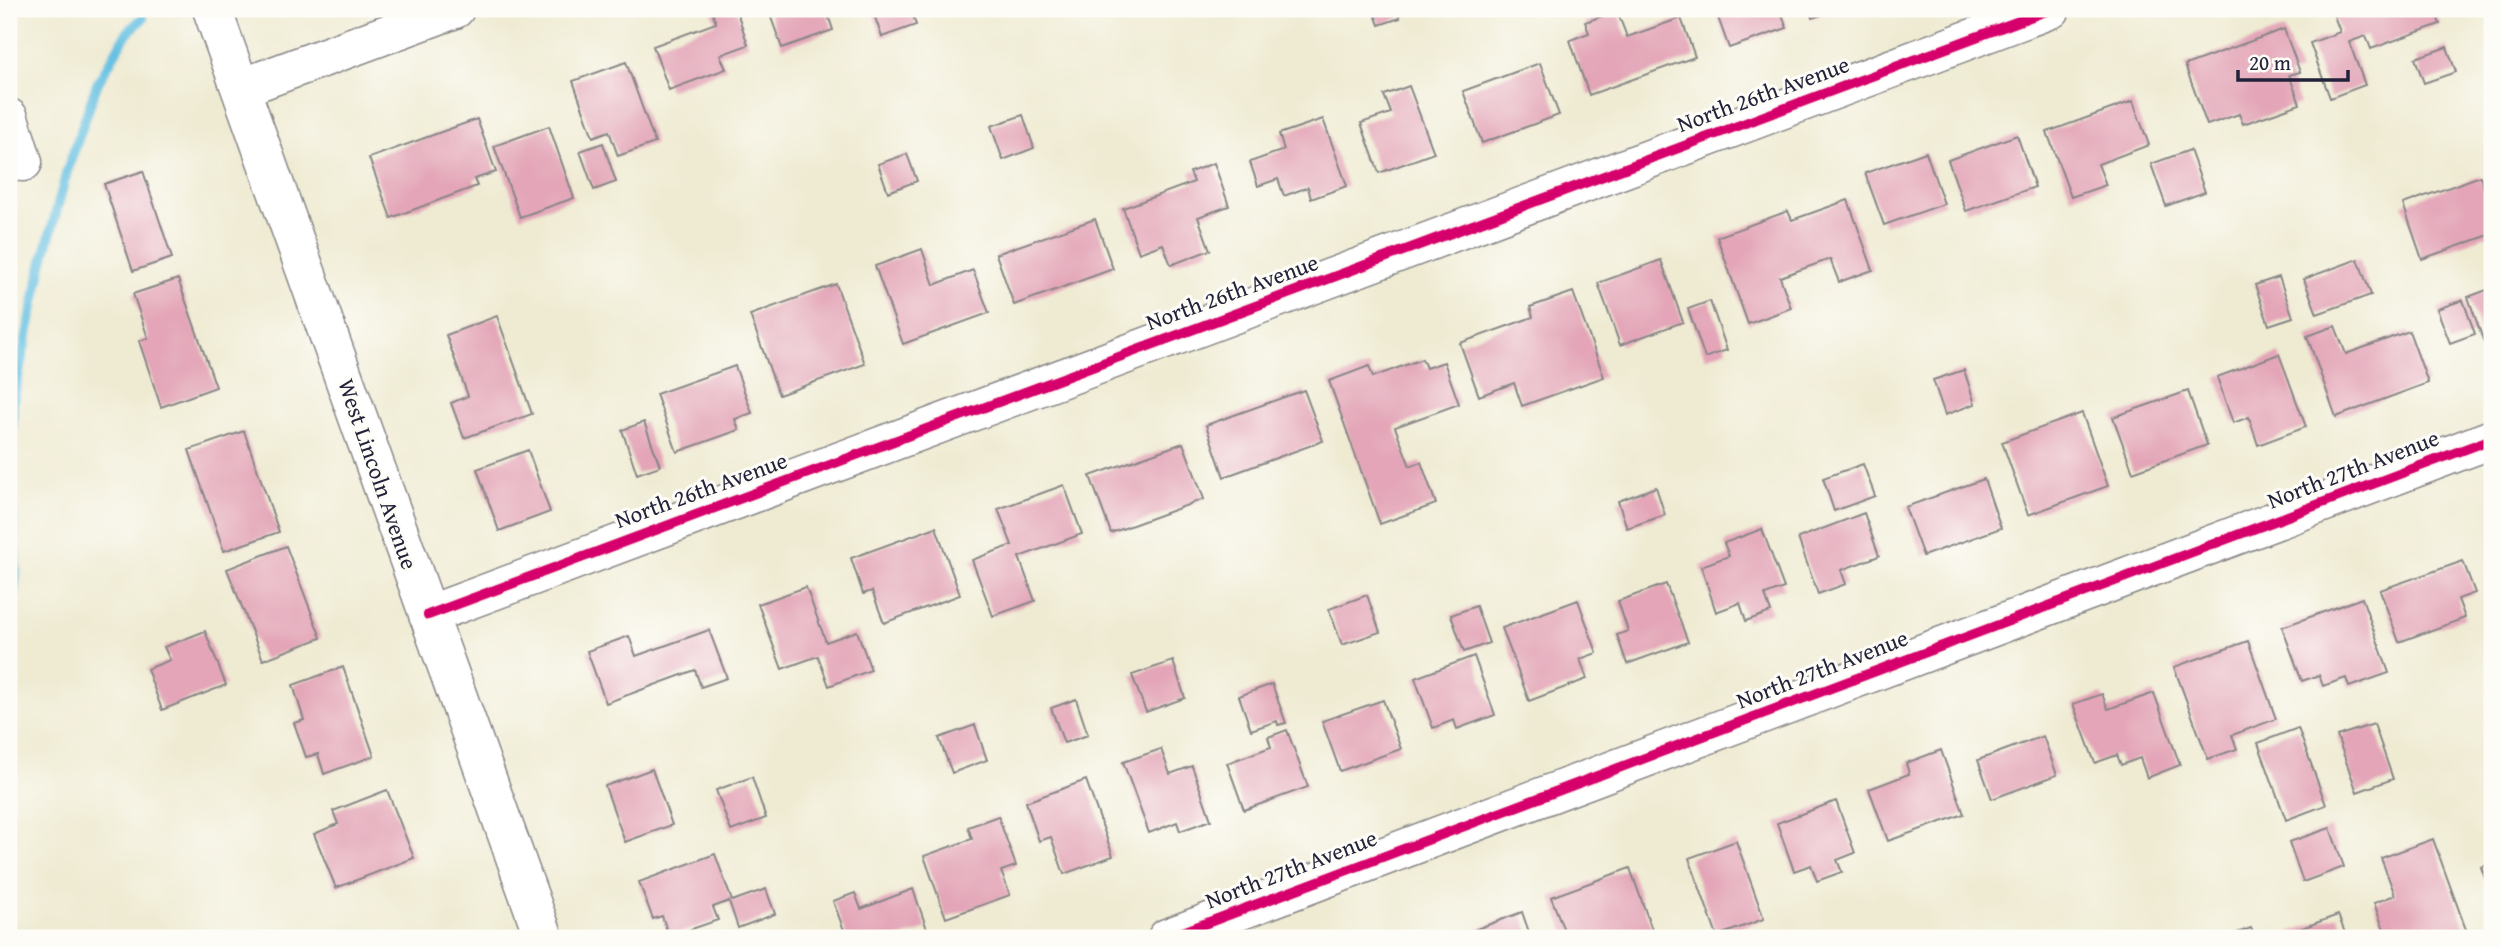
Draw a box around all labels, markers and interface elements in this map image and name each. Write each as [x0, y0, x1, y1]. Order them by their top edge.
scale bar [2238, 38, 2349, 82]
street label: North 26th Avenue [1672, 47, 1854, 140]
text: 20 m [2249, 47, 2291, 78]
street label: North 26th Avenue [1141, 245, 1323, 338]
street label: West Lincoln Avenue [330, 374, 427, 573]
street label: North 27th Avenue [2262, 421, 2443, 516]
street label: North 26th Avenue [610, 443, 792, 536]
street label: North 27th Avenue [1731, 621, 1912, 716]
street label: North 27th Avenue [1200, 821, 1381, 916]

